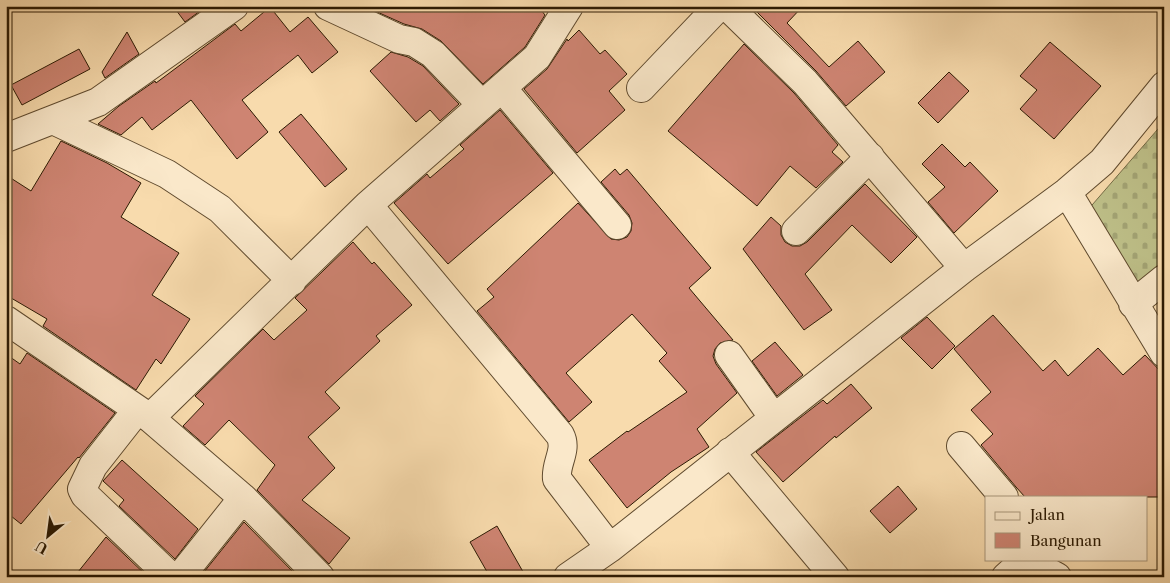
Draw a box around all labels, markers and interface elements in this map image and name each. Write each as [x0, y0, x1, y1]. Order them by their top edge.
legend [985, 496, 1148, 560]
text: Jalan [1028, 505, 1065, 524]
north arrow [22, 510, 72, 560]
text: Bangunan [1030, 531, 1102, 550]
text: U [32, 536, 51, 558]

